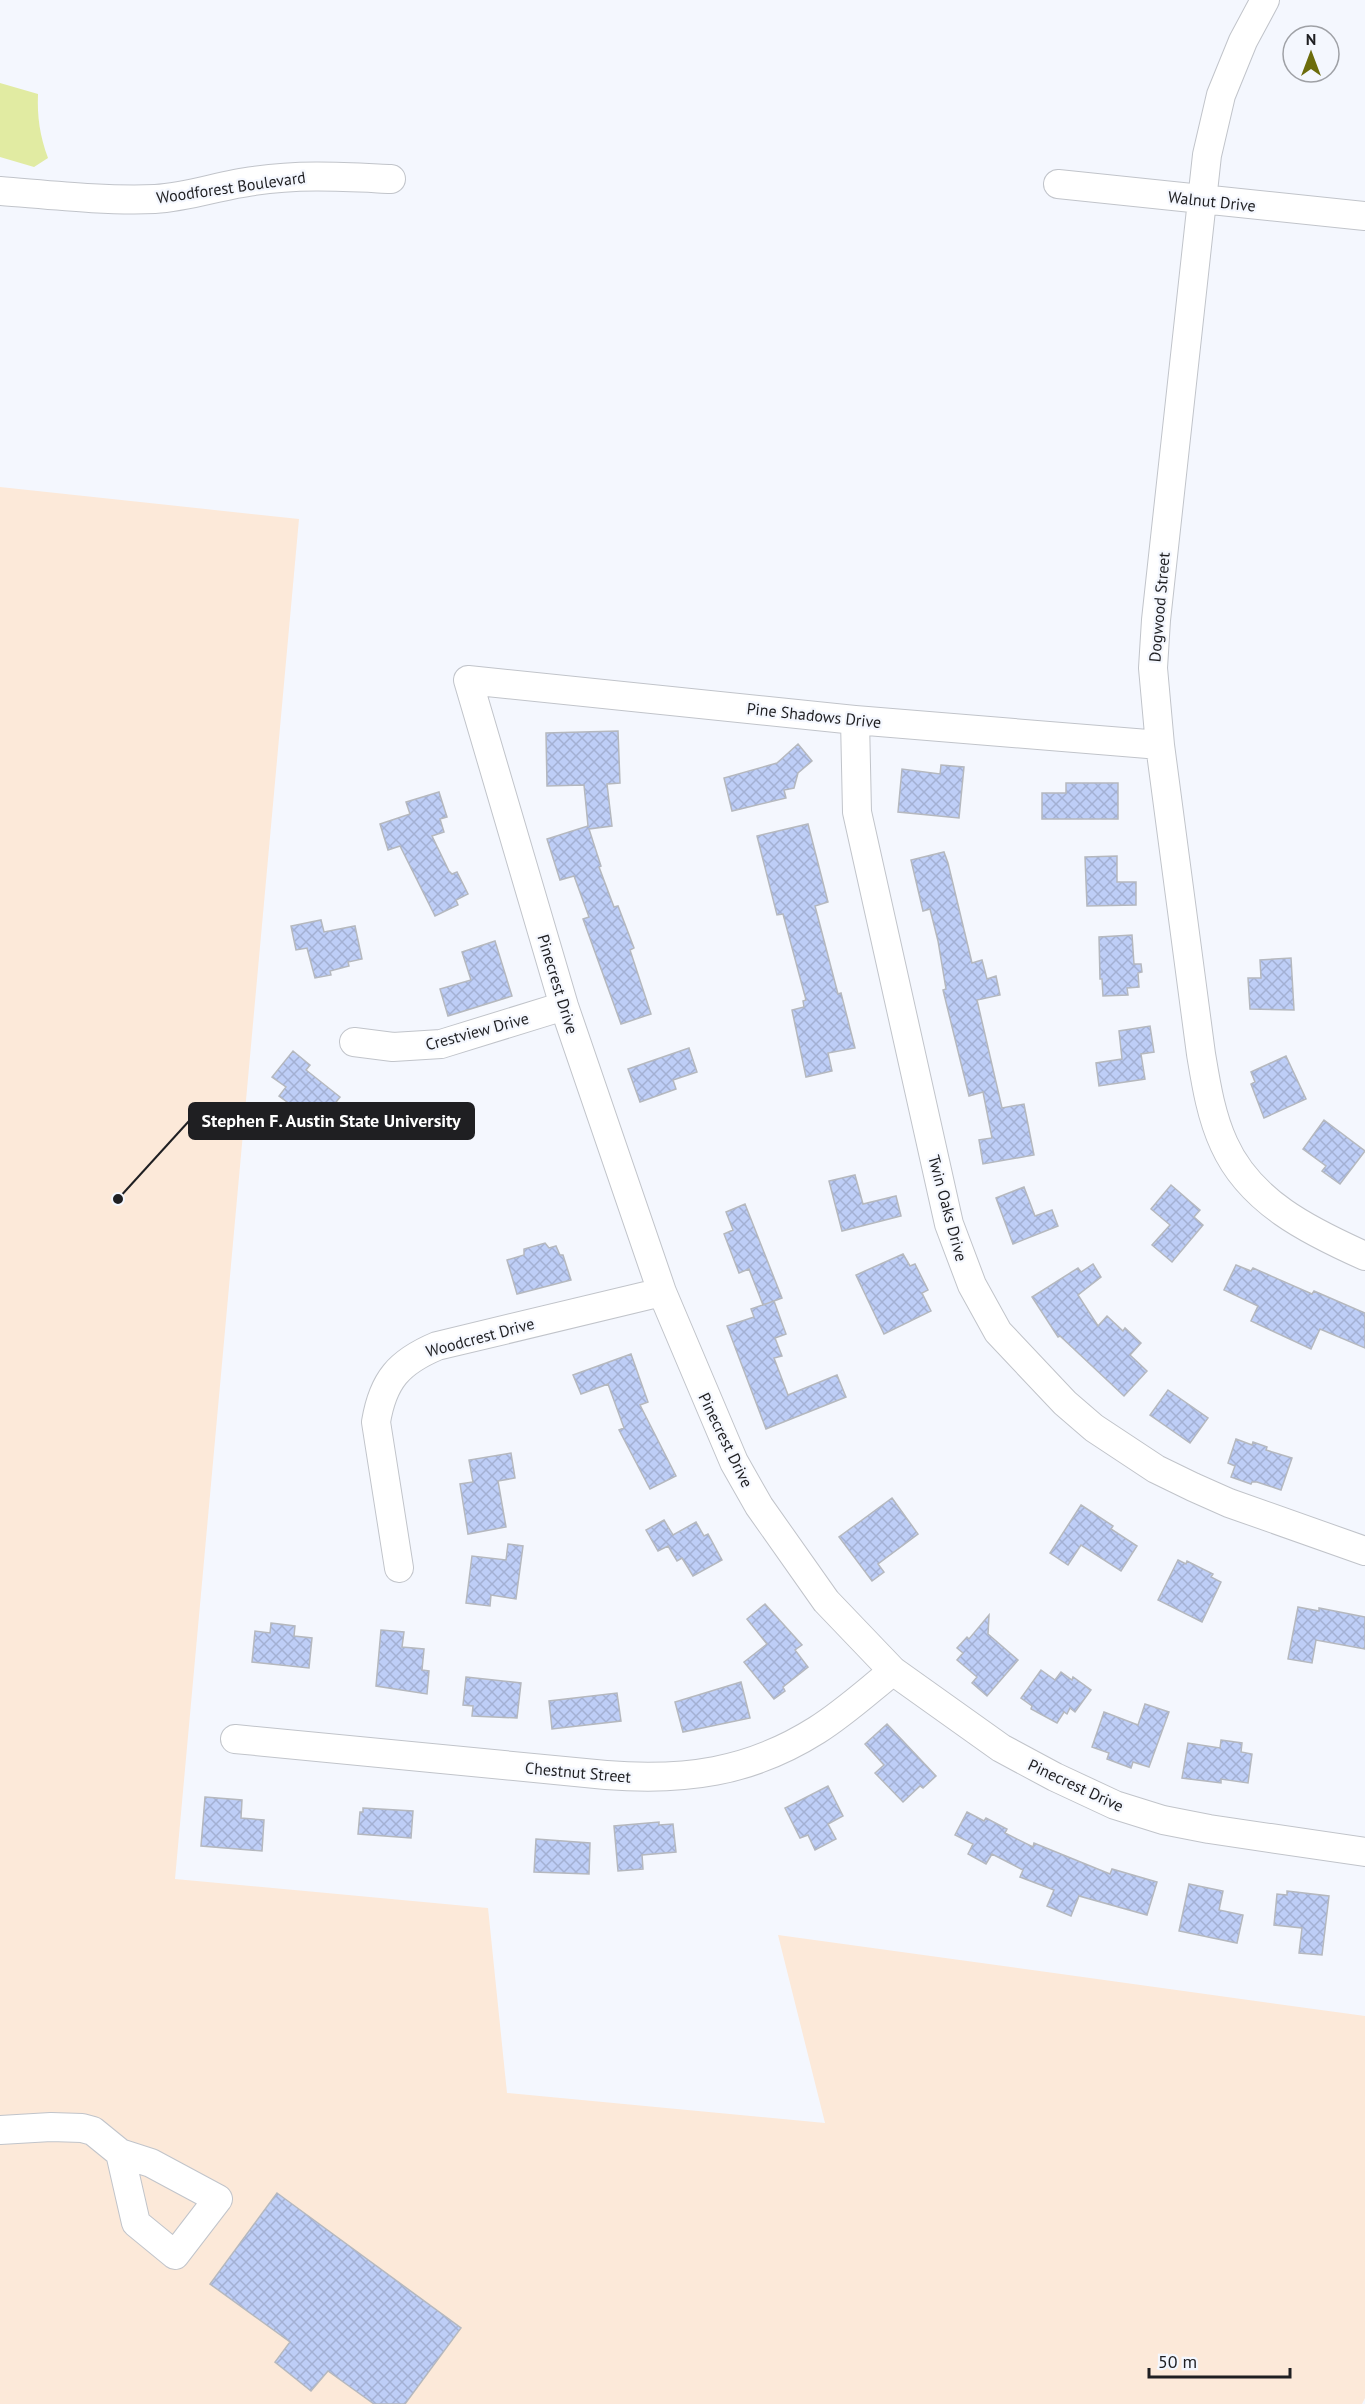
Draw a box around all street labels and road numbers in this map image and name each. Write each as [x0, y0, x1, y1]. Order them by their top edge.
street label: Woodforest Boulevard [155, 167, 307, 207]
street label: Walnut Drive [1167, 186, 1257, 216]
street label: Dogwood Street [1144, 551, 1174, 663]
street label: Pine Shadows Drive [746, 698, 882, 732]
street label: Pinecrest Drive [533, 932, 583, 1036]
street label: Crestview Drive [423, 1008, 531, 1054]
street label: Twin Oaks Drive [924, 1153, 972, 1263]
street label: Woodcrest Drive [424, 1313, 536, 1361]
street label: Pinecrest Drive [694, 1389, 758, 1491]
street label: Pinecrest Drive [1025, 1754, 1127, 1816]
street label: Chestnut Street [524, 1757, 632, 1787]

